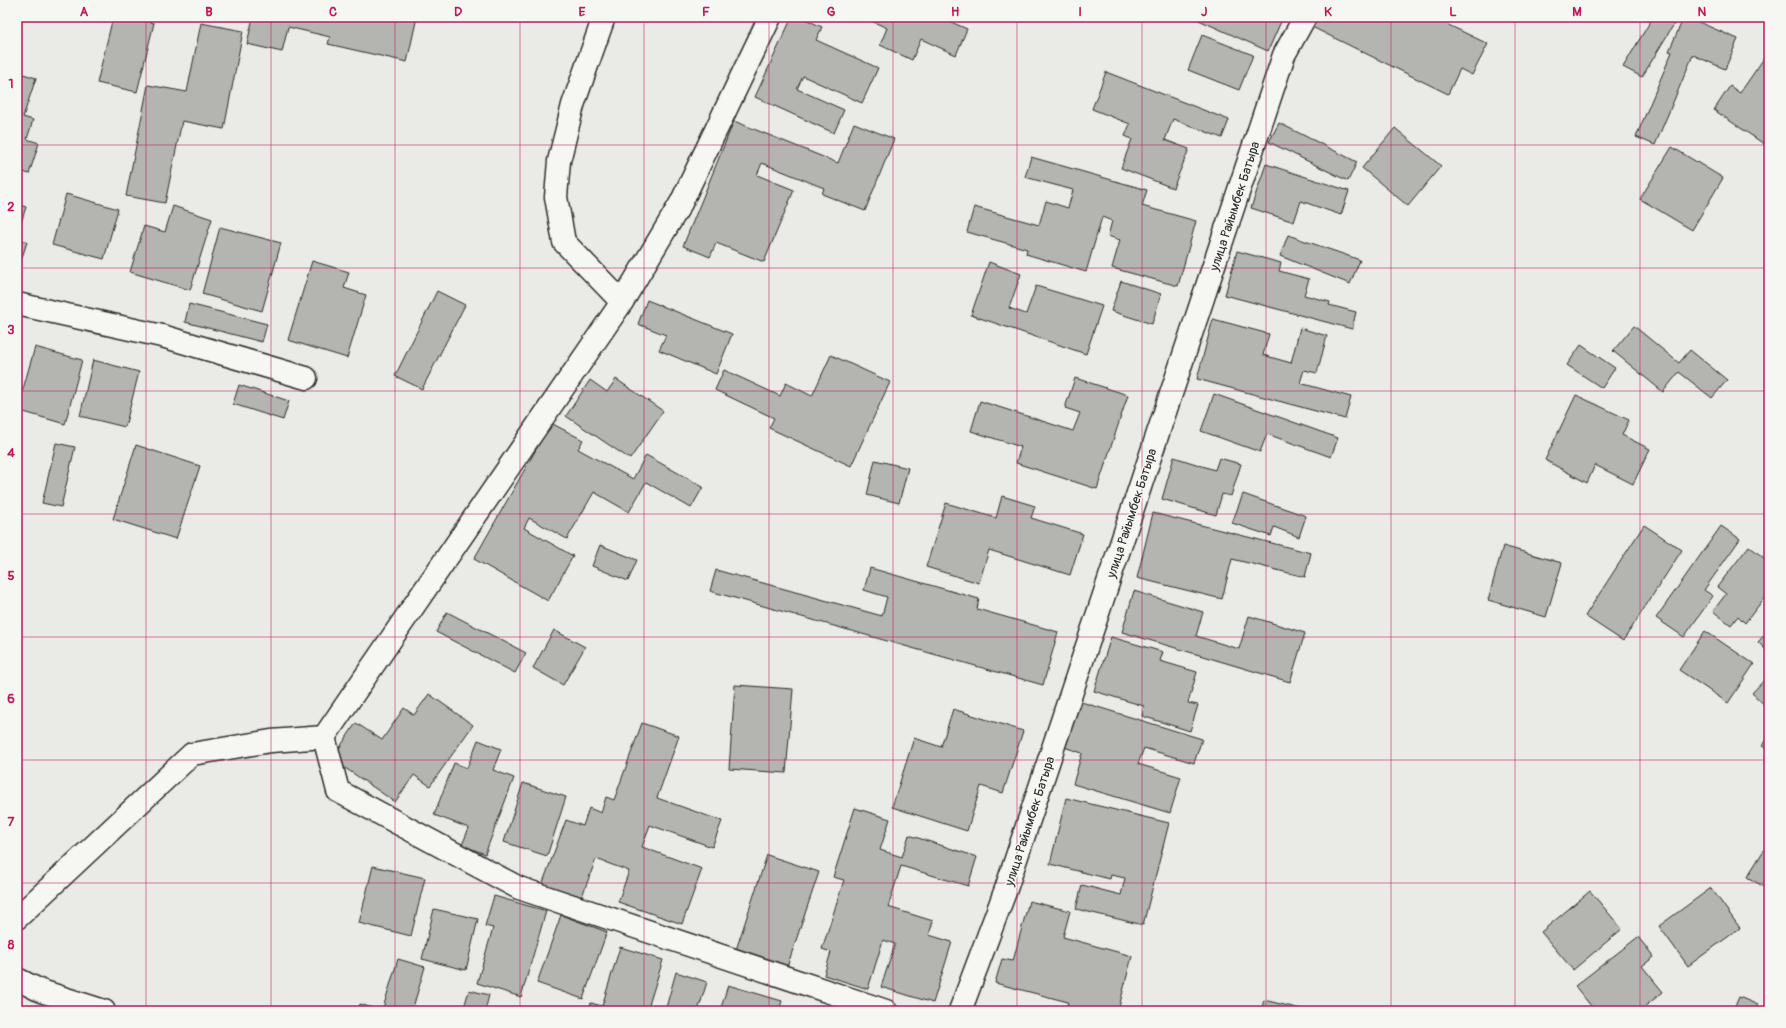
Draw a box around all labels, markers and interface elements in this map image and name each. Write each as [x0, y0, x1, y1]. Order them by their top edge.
text: A [80, 4, 89, 20]
text: B [205, 4, 213, 20]
text: C [329, 4, 337, 20]
text: D [454, 4, 462, 20]
text: E [579, 4, 586, 20]
text: F [702, 4, 710, 20]
text: G [827, 4, 836, 20]
text: H [951, 4, 959, 20]
text: I [1078, 4, 1082, 20]
text: J [1201, 4, 1207, 20]
text: K [1324, 4, 1332, 20]
text: L [1449, 4, 1457, 20]
text: M [1572, 4, 1582, 20]
text: N [1698, 4, 1707, 20]
text: 1 [8, 76, 14, 92]
street label: улица Райымбек Батыра [1206, 140, 1263, 274]
text: 2 [7, 199, 15, 215]
text: 3 [7, 322, 15, 338]
text: 4 [7, 445, 15, 461]
street label: улица Райымбек Батыра [1103, 447, 1160, 581]
text: 5 [7, 568, 15, 584]
text: 6 [7, 691, 15, 707]
street label: улица Райымбек Батыра [1001, 755, 1058, 889]
text: 7 [8, 814, 15, 830]
text: 8 [8, 937, 15, 953]

